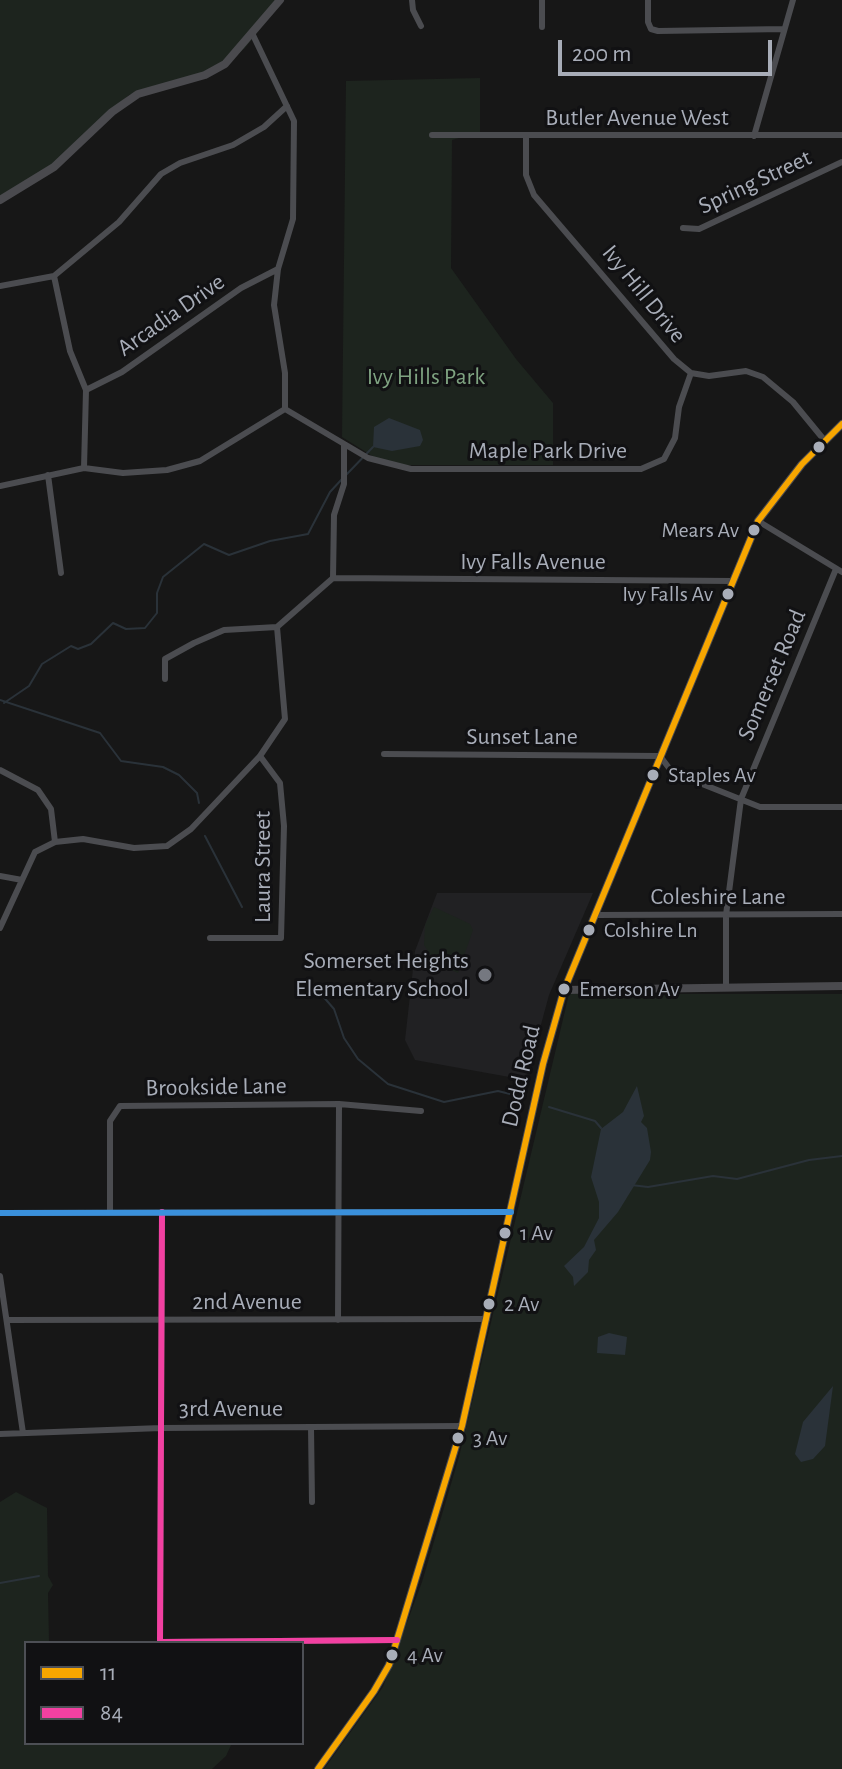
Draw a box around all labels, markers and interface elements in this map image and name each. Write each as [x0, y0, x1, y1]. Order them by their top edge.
scale bar [562, 24, 776, 74]
text: 200 m [572, 42, 631, 66]
street label: Butler Avenue West [545, 104, 729, 132]
street label: Spring Street [694, 143, 816, 221]
street label: Ivy Hill Drive [596, 239, 692, 349]
street label: Arcadia Drive [112, 267, 230, 363]
park label: Ivy Hills Park [367, 363, 485, 391]
street label: Maple Park Drive [469, 437, 627, 465]
unlabelled marker [811, 439, 827, 455]
place label: Mears Av [662, 517, 739, 543]
marker: Mears Av [746, 522, 762, 538]
street label: Ivy Falls Avenue [460, 548, 606, 576]
place label: Ivy Falls Av [622, 581, 713, 607]
marker: Ivy Falls Av [720, 586, 736, 602]
street label: Somerset Road [731, 605, 813, 745]
street label: Sunset Lane [466, 723, 578, 751]
place label: Staples Av [668, 762, 756, 788]
marker: Staples Av [645, 767, 661, 783]
street label: Laura Street [249, 811, 277, 923]
street label: Coleshire Lane [651, 883, 785, 911]
place label: Colshire Ln [604, 917, 697, 943]
marker: Colshire Ln [581, 922, 597, 938]
place label: Somerset Heights Elementary School [295, 947, 469, 1003]
marker: Somerset Heights Elementary School [476, 966, 494, 984]
place label: Emerson Av [579, 976, 680, 1002]
marker: Emerson Av [556, 981, 572, 997]
street label: Dodd Road [495, 1022, 547, 1130]
street label: Brookside Lane [145, 1071, 287, 1103]
place label: 1 Av [520, 1220, 553, 1246]
marker: 1 Av [497, 1225, 513, 1241]
street label: 2nd Avenue [192, 1288, 302, 1316]
place label: 2 Av [504, 1291, 539, 1317]
marker: 2 Av [481, 1296, 497, 1312]
street label: 3rd Avenue [179, 1395, 283, 1423]
place label: 3 Av [473, 1425, 507, 1451]
marker: 3 Av [450, 1430, 466, 1446]
legend [24, 1641, 304, 1745]
place label: 4 Av [407, 1642, 443, 1668]
marker: 4 Av [384, 1647, 400, 1663]
text: 11 [100, 1661, 117, 1685]
text: 84 [100, 1701, 123, 1725]

